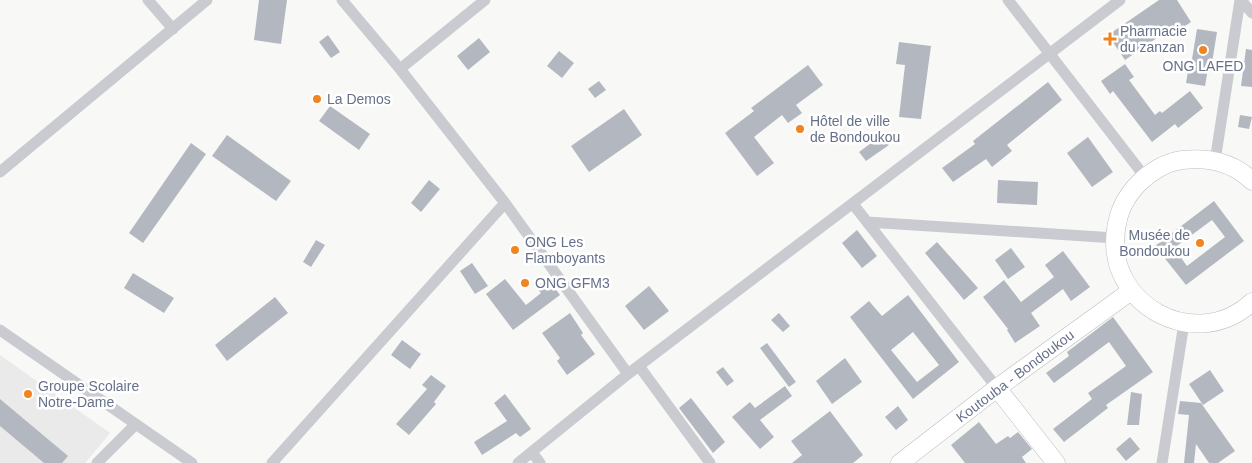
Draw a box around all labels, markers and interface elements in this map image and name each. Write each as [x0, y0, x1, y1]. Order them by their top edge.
place label: Pharmacie du zanzan [1120, 23, 1187, 55]
marker: Pharmacie du zanzan [1104, 33, 1116, 45]
marker: ONG LAFED [1197, 44, 1209, 56]
place label: ONG LAFED [1163, 58, 1243, 74]
place label: La Demos [327, 91, 391, 107]
marker: La Demos [311, 93, 323, 105]
place label: Hôtel de ville de Bondoukou [810, 113, 900, 145]
marker: Hôtel de ville de Bondoukou [794, 123, 806, 135]
place label: Musée de Bondoukou [1119, 227, 1190, 259]
place label: ONG Les Flamboyants [525, 234, 605, 266]
marker: Musée de Bondoukou [1194, 237, 1206, 249]
marker: ONG Les Flamboyants [509, 244, 521, 256]
place label: ONG GFM3 [535, 275, 610, 291]
marker: ONG GFM3 [519, 277, 531, 289]
street label: Koutouba - Bondoukou [953, 327, 1077, 425]
place label: Groupe Scolaire Notre-Dame [38, 378, 139, 410]
marker: Groupe Scolaire Notre-Dame [22, 388, 34, 400]

